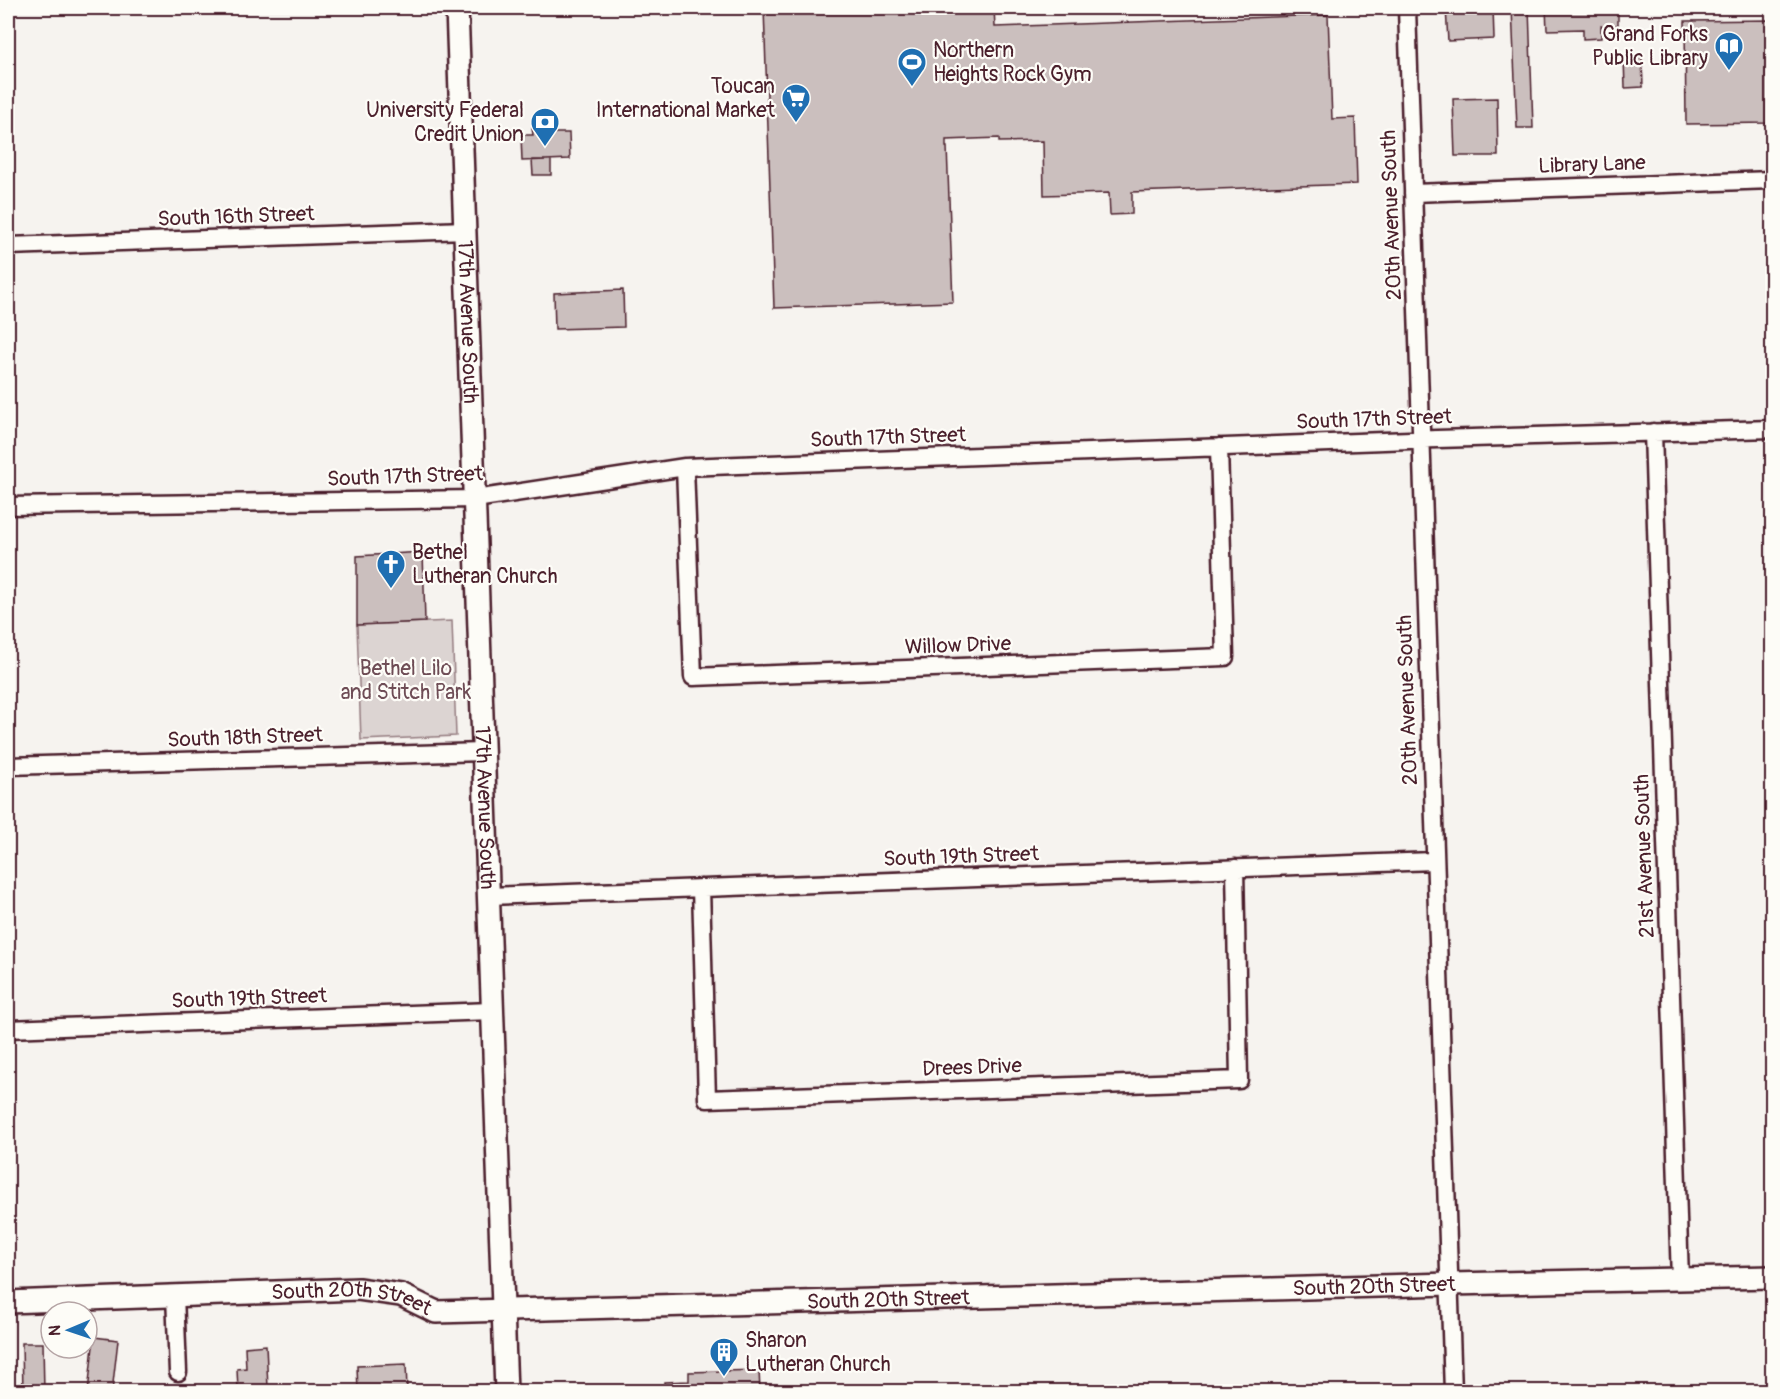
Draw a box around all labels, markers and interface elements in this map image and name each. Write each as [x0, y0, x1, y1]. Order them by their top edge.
place label: Grand Forks Public Library [1592, 21, 1709, 72]
library icon: Grand Forks Public Library [1713, 30, 1745, 72]
place label: Northern Heights Rock Gym [933, 37, 1092, 88]
sports icon: Northern Heights Rock Gym [896, 46, 928, 88]
place label: Toucan International Market [596, 73, 776, 124]
supermarket icon: Toucan International Market [780, 82, 812, 124]
place label: University Federal Credit Union [366, 97, 524, 148]
bank icon: University Federal Credit Union [529, 106, 561, 148]
street label: 20th Avenue South [1375, 129, 1408, 301]
street label: Library Lane [1538, 149, 1647, 180]
street label: South 16th Street [157, 200, 316, 233]
street label: 17th Avenue South [451, 239, 484, 404]
street label: South 17th Street [1296, 403, 1453, 436]
street label: South 17th Street [810, 421, 967, 454]
street label: South 17th Street [327, 460, 484, 493]
place label: Bethel Lutheran Church [412, 539, 558, 590]
church icon: Bethel Lutheran Church [375, 548, 407, 590]
street label: 20th Avenue South [1391, 614, 1424, 786]
street label: Willow Drive [904, 630, 1012, 661]
park label: Bethel Lilo and Stitch Park [341, 655, 472, 706]
street label: South 18th Street [167, 721, 324, 754]
street label: 17th Avenue South [468, 725, 501, 890]
street label: 21st Avenue South [1628, 774, 1661, 938]
street label: South 19th Street [883, 840, 1040, 873]
street label: South 19th Street [171, 982, 328, 1015]
street label: Drees Drive [922, 1052, 1023, 1083]
street label: South 20th Street [1292, 1271, 1456, 1302]
street label: South 20th Street [271, 1275, 437, 1322]
street label: South 20th Street [806, 1284, 971, 1316]
north arrow [39, 1300, 99, 1360]
text: N [45, 1325, 65, 1336]
place label: Sharon Lutheran Church [745, 1327, 891, 1378]
building icon: Sharon Lutheran Church [708, 1336, 740, 1378]

